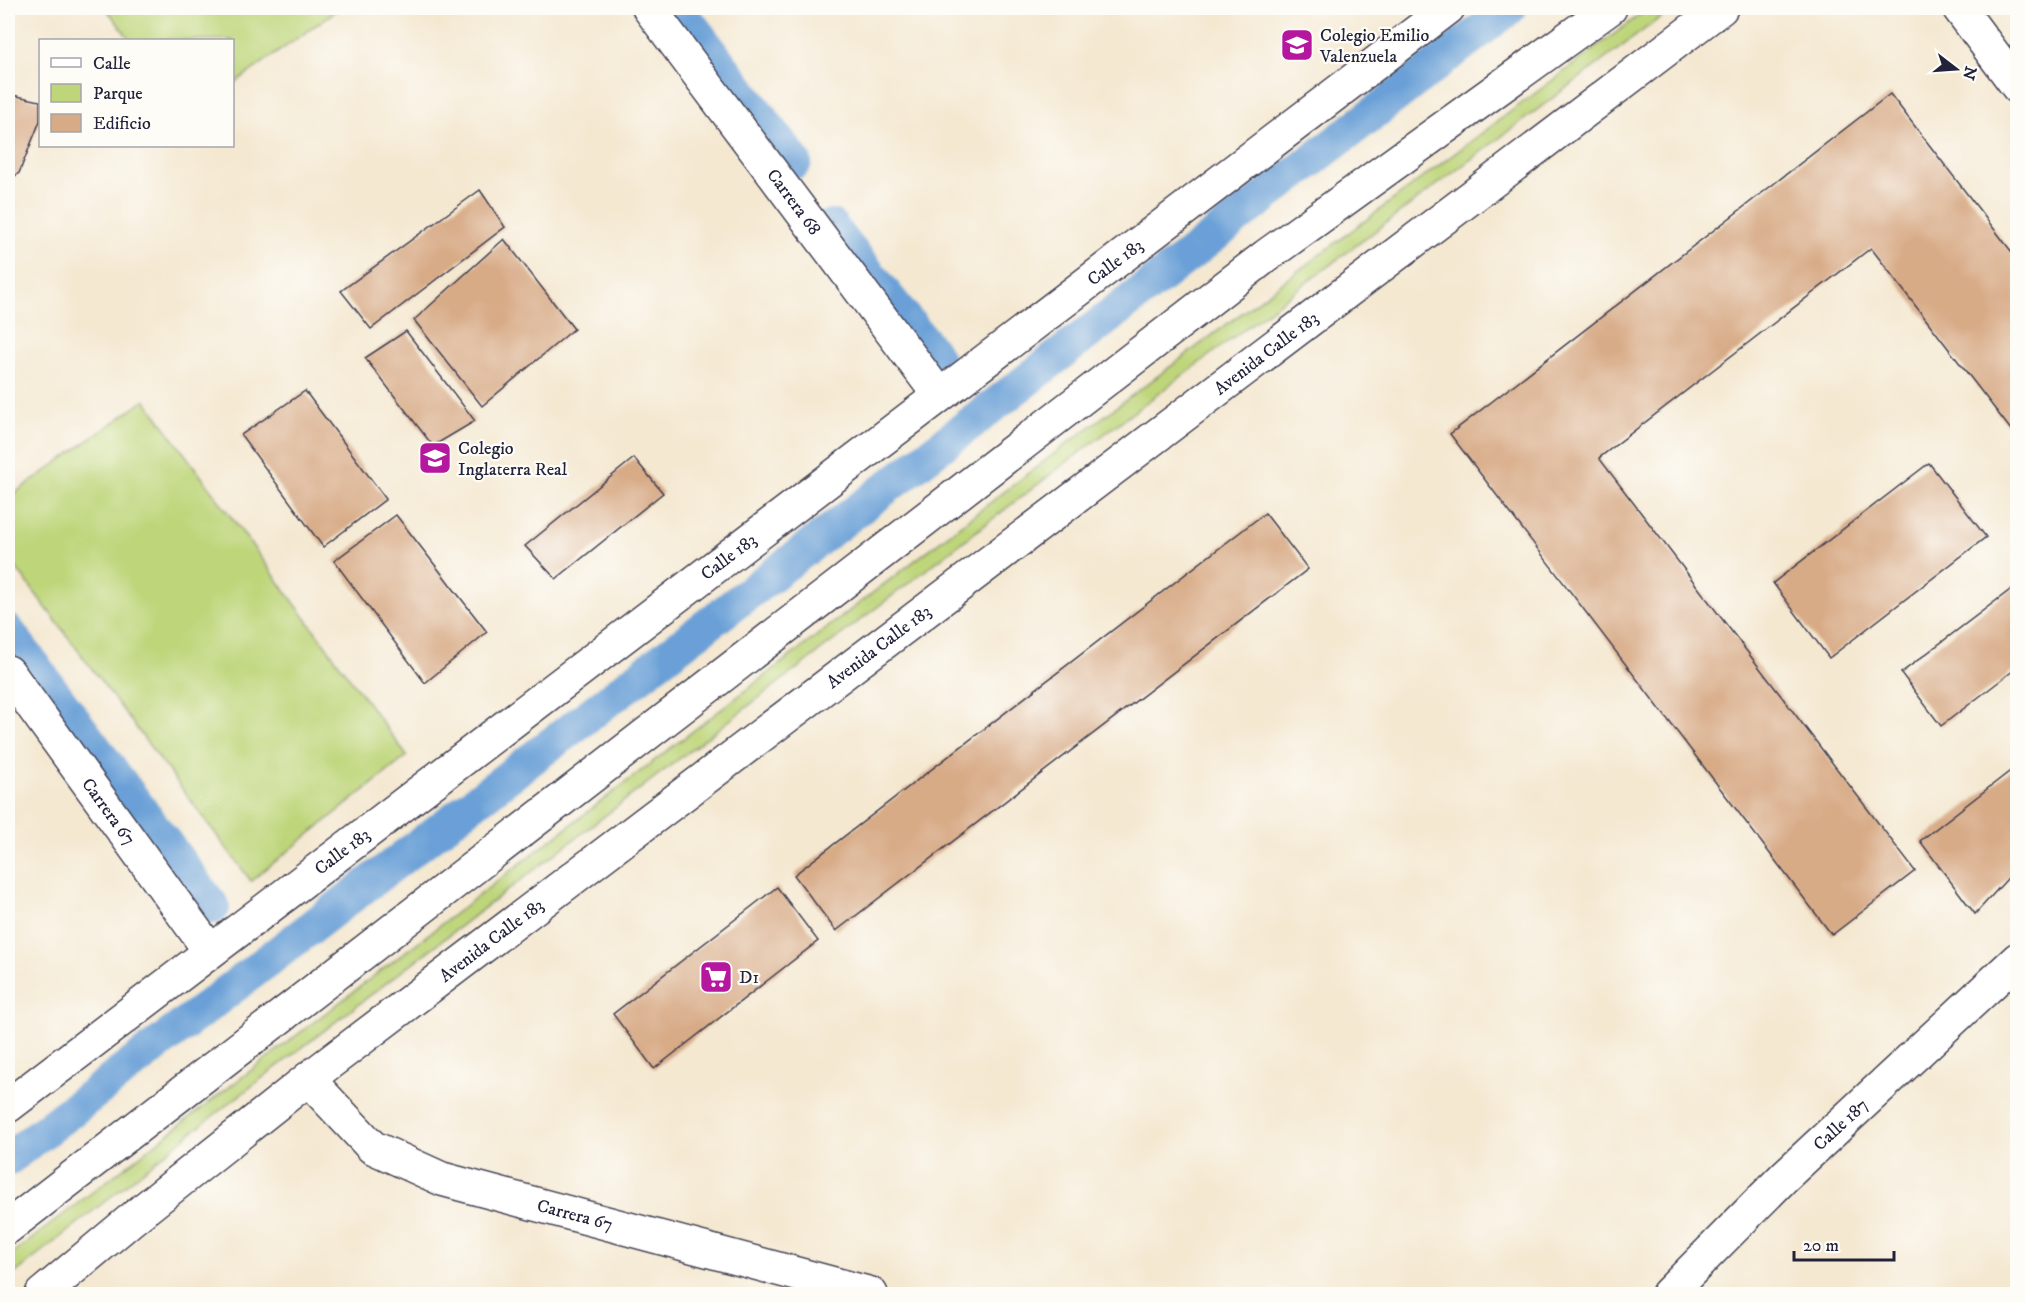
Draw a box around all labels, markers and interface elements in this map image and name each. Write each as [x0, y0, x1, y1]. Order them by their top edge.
place label: Colegio Emilio Valenzuela [1319, 25, 1429, 68]
school or university icon: Colegio Emilio Valenzuela [1279, 27, 1315, 63]
legend [39, 39, 234, 147]
north arrow [1926, 39, 1986, 99]
text: Calle [93, 53, 131, 75]
text: N [1958, 64, 1981, 82]
text: Parque [93, 83, 143, 105]
text: Edificio [93, 113, 151, 135]
street label: Carrera 68 [761, 165, 825, 240]
street label: Calle 183 [1083, 235, 1148, 291]
street label: Avenida Calle 183 [1210, 307, 1323, 400]
place label: Colegio Inglaterra Real [458, 438, 568, 481]
school or university icon: Colegio Inglaterra Real [417, 440, 453, 476]
street label: Calle 183 [697, 529, 761, 586]
street label: Avenida Calle 183 [823, 601, 936, 694]
street label: Carrera 67 [76, 774, 140, 850]
street label: Calle 183 [310, 824, 375, 880]
street label: Avenida Calle 183 [435, 894, 548, 987]
supermarket icon: D1 [698, 959, 734, 995]
place label: D1 [739, 967, 759, 989]
street label: Calle 187 [1809, 1094, 1873, 1156]
street label: Carrera 67 [534, 1195, 615, 1236]
scale bar [1794, 1224, 1894, 1262]
text: 20 m [1803, 1235, 1839, 1257]

